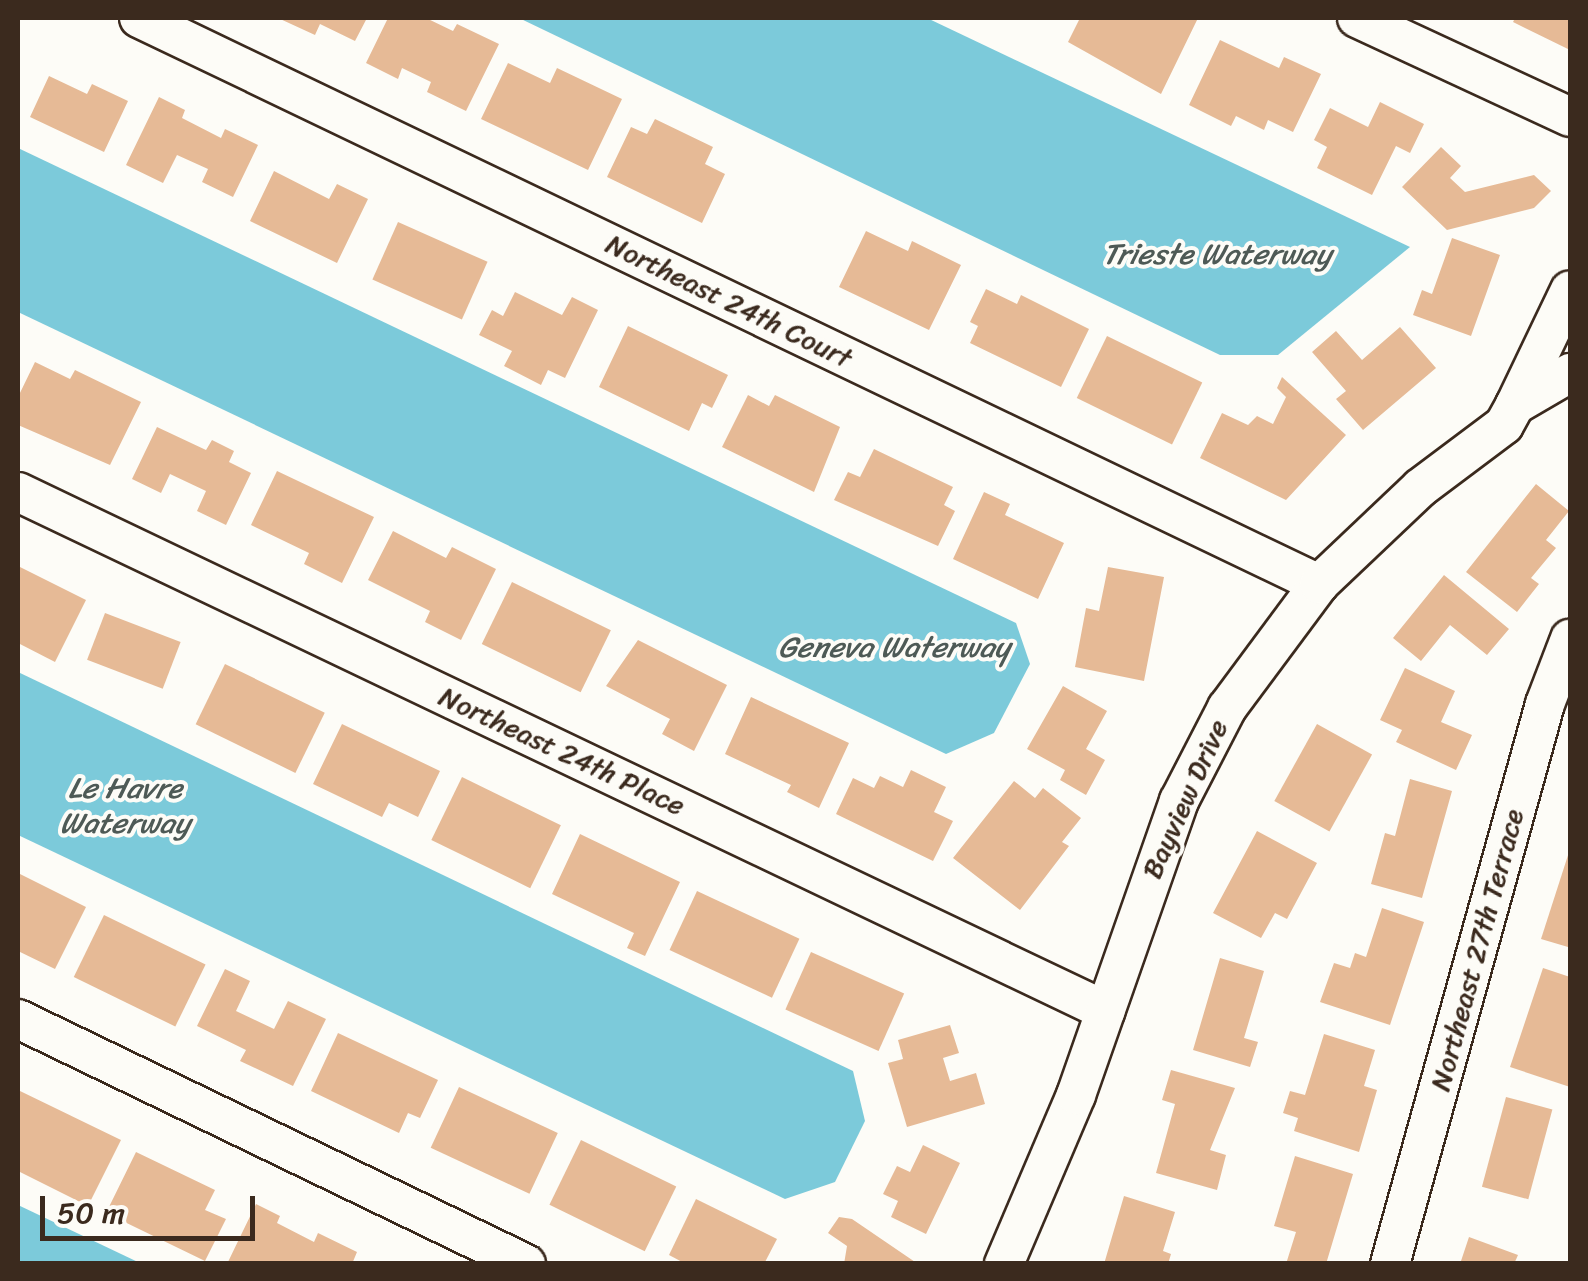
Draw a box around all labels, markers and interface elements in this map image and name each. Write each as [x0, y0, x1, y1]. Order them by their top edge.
street label: Northeast 24th Court [600, 226, 858, 376]
water label: Trieste Waterway [1103, 236, 1331, 272]
water label: Geneva Waterway [778, 629, 1010, 665]
street label: Northeast 24th Place [433, 679, 691, 823]
street label: Bayview Drive [1135, 714, 1235, 884]
water label: Le Havre Waterway [60, 770, 190, 840]
street label: Northeast 27th Terrace [1423, 805, 1531, 1095]
scale bar [45, 1176, 260, 1238]
text: 50 m [57, 1186, 125, 1240]

